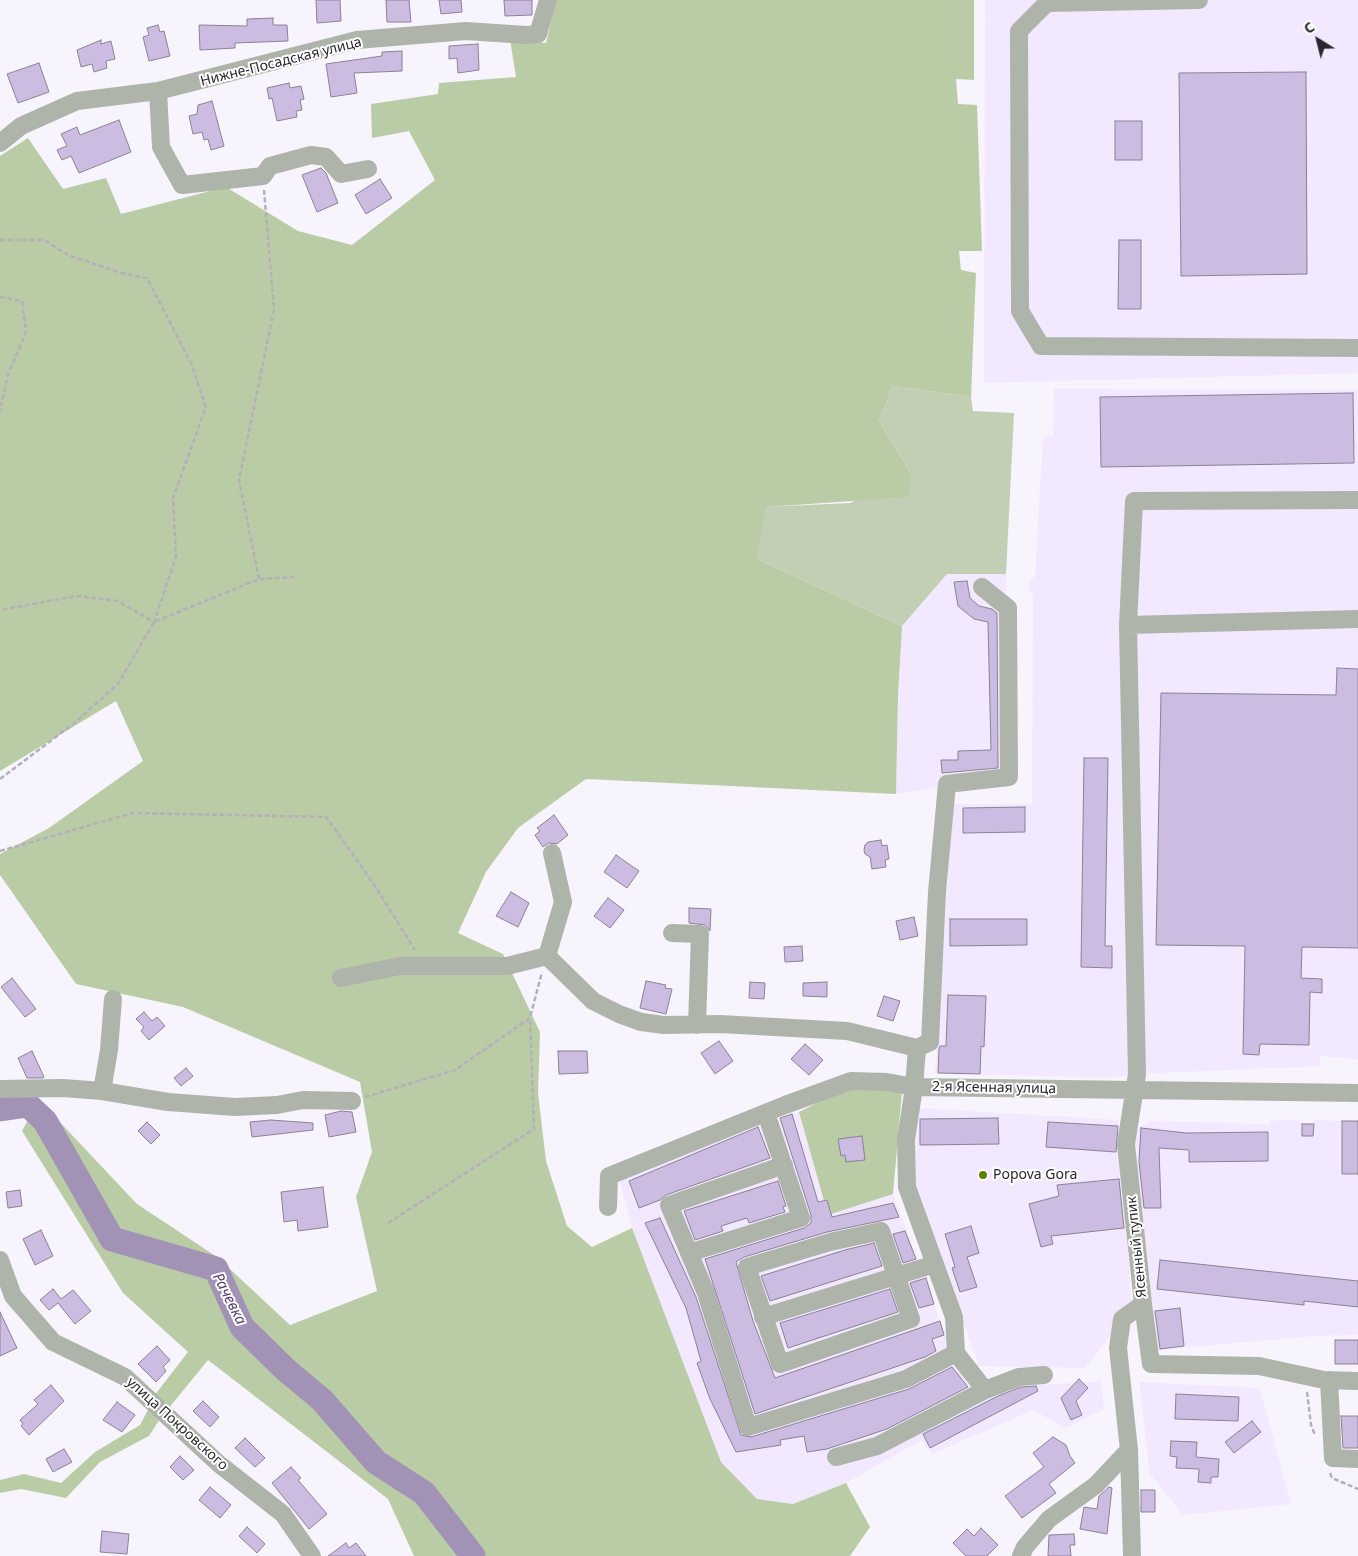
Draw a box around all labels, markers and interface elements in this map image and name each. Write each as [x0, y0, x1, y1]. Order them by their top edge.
north arrow [1293, 15, 1343, 65]
text: С [1300, 17, 1318, 38]
street label: Нижне-Посадская улица [199, 34, 363, 90]
street label: 2-я Ясенная улица [932, 1079, 1056, 1097]
place label: Popova Gora [993, 1167, 1077, 1183]
marker: Popova Gora [977, 1169, 989, 1181]
street label: Ясенный тупик [1123, 1195, 1151, 1299]
water label: Рачевка [208, 1270, 250, 1328]
street label: улица Покровского [123, 1374, 231, 1474]

